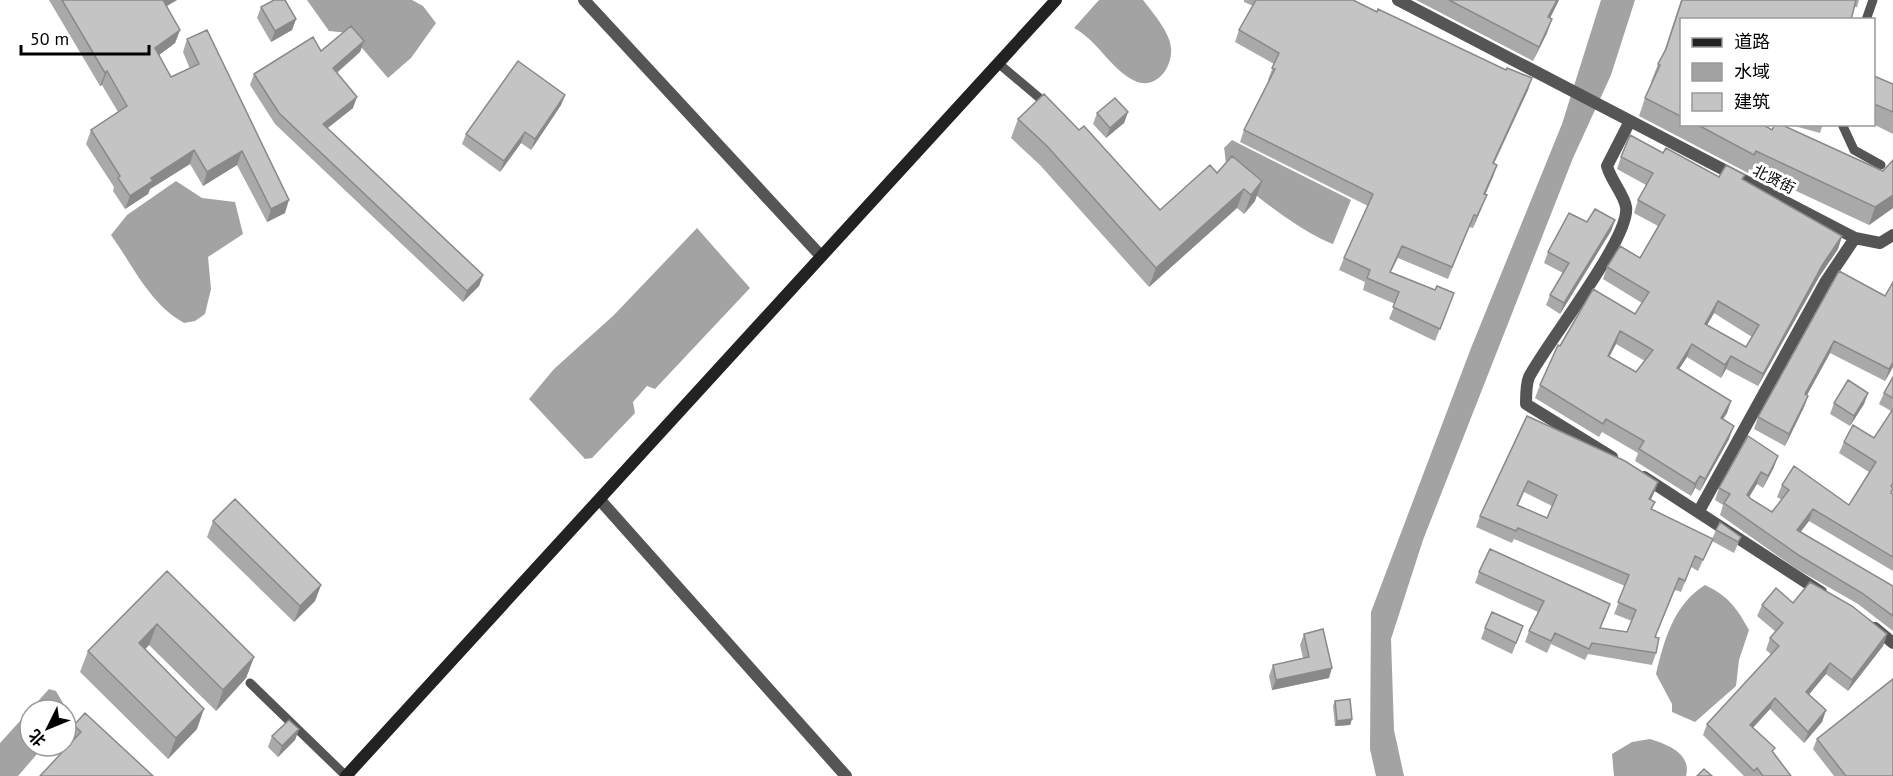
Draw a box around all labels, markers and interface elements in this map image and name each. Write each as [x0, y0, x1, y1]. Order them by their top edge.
scale bar [21, 18, 148, 56]
legend [1680, 18, 1875, 126]
text: 50 m [30, 27, 69, 50]
text: 道路 [1734, 30, 1770, 53]
text: 水域 [1734, 60, 1770, 83]
text: 建筑 [1734, 90, 1770, 113]
street label: 北贤街 [1750, 160, 1798, 198]
north arrow [18, 698, 78, 758]
text: 北 [24, 726, 50, 751]

